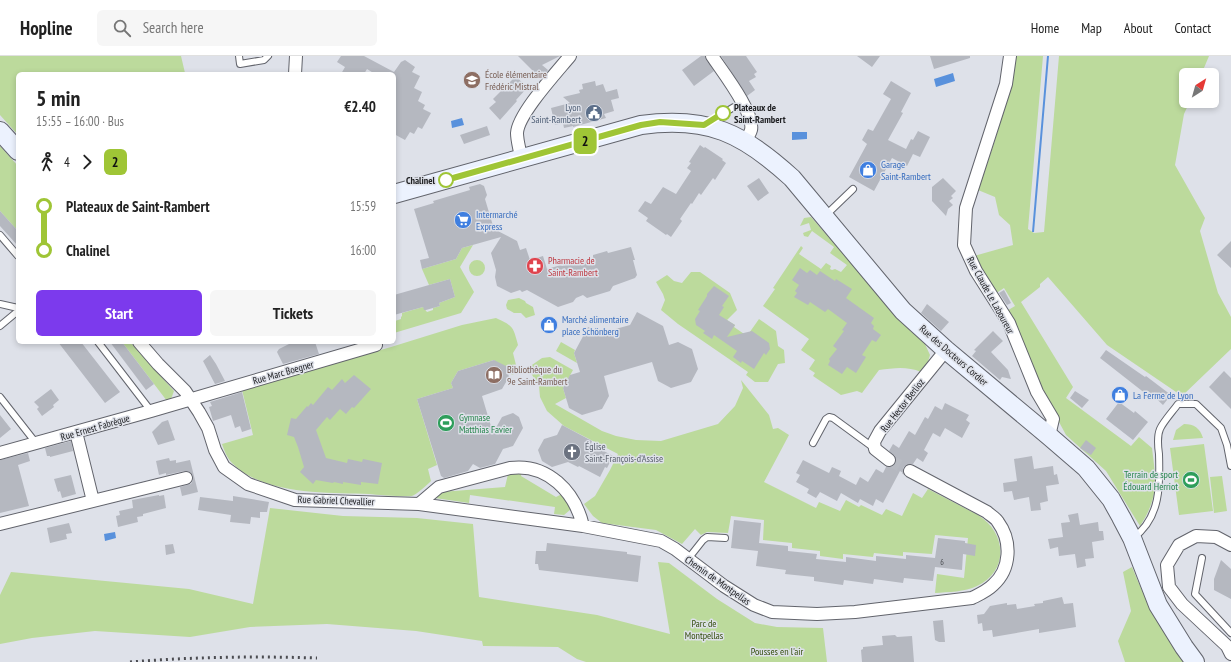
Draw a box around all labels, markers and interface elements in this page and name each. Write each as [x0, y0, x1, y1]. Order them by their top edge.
search box [97, 10, 377, 46]
text: Hopline [20, 16, 73, 40]
icon: search [111, 17, 133, 39]
text: Search here [143, 18, 204, 37]
text: Home [1031, 19, 1059, 37]
text: Map [1081, 19, 1102, 37]
text: About [1124, 19, 1153, 37]
text: Contact [1175, 19, 1211, 37]
place label: École élémentaire Frédéric Mistral [485, 68, 547, 93]
north arrow [1179, 68, 1219, 108]
map controls [1179, 68, 1219, 108]
school or university icon: École élémentaire Frédéric Mistral [462, 70, 482, 90]
text: 5 min [36, 84, 80, 112]
text: €2.40 [344, 97, 376, 116]
place label: Lyon Saint-Rambert [531, 101, 581, 126]
place label: Plateaux de Saint-Rambert [734, 101, 786, 126]
public building icon: Lyon Saint-Rambert [584, 103, 604, 123]
marker: Plateaux de Saint-Rambert [715, 105, 731, 121]
text: 15:55 – 16:00 · Bus [36, 113, 124, 130]
line badge: 2 [572, 128, 598, 154]
text: 2 [582, 132, 588, 150]
icon: walk [36, 151, 58, 173]
icon: forward [76, 151, 98, 173]
text: 2 [112, 153, 119, 171]
text: 4 [64, 154, 70, 171]
place label: Garage Saint-Rambert [881, 158, 931, 183]
shop icon: Garage Saint-Rambert [858, 160, 878, 180]
marker: Chalinel [438, 172, 454, 188]
place label: Chalinel [406, 174, 436, 187]
text: Plateaux de Saint-Rambert [66, 197, 210, 216]
text: 15:59 [350, 198, 376, 215]
place label: Intermarché Express [476, 208, 518, 233]
supermarket icon: Intermarché Express [453, 210, 473, 230]
text: Chalinel [66, 241, 110, 260]
text: 16:00 [350, 242, 376, 259]
place label: Pharmacie de Saint-Rambert [548, 254, 598, 279]
street label: Rue Claude Le Laboureur [964, 254, 1017, 336]
pharmacy icon: Pharmacie de Saint-Rambert [525, 256, 545, 276]
button: Start [36, 290, 202, 336]
button: Tickets [210, 290, 376, 336]
place label: Marché alimentaire place Schönberg [562, 313, 629, 338]
shop icon: Marché alimentaire place Schönberg [539, 315, 559, 335]
street label: Rue des Docteurs Cordier [917, 322, 991, 389]
street label: Rue Marc Boegner [251, 358, 315, 387]
place label: Bibliothèque du 9e Saint-Rambert [507, 363, 568, 388]
library icon: Bibliothèque du 9e Saint-Rambert [484, 365, 504, 385]
street label: Rue Hector Berlioz [878, 376, 927, 435]
shop icon: La Ferme de Lyon [1110, 385, 1130, 405]
place label: La Ferme de Lyon [1133, 389, 1193, 402]
street label: Rue Ernest Fabrègue [59, 411, 131, 444]
place label: Gymnase Matthias Favier [459, 411, 512, 436]
sports icon: Gymnase Matthias Favier [436, 413, 456, 433]
place label: Église Saint-François-d'Assise [585, 440, 663, 465]
church icon: Église Saint-François-d'Assise [562, 442, 582, 462]
place label: Terrain de sport Édouard Herriot [1123, 468, 1178, 493]
sports icon: Terrain de sport Édouard Herriot [1181, 470, 1201, 490]
street label: Rue Gabriel Chevallier [297, 493, 375, 508]
street label: Chemin de Montpellas [682, 553, 754, 608]
house number: 6 [940, 557, 944, 567]
park label: Parc de Montpellas [685, 617, 724, 642]
park label: Pousses en l'air [751, 645, 803, 658]

